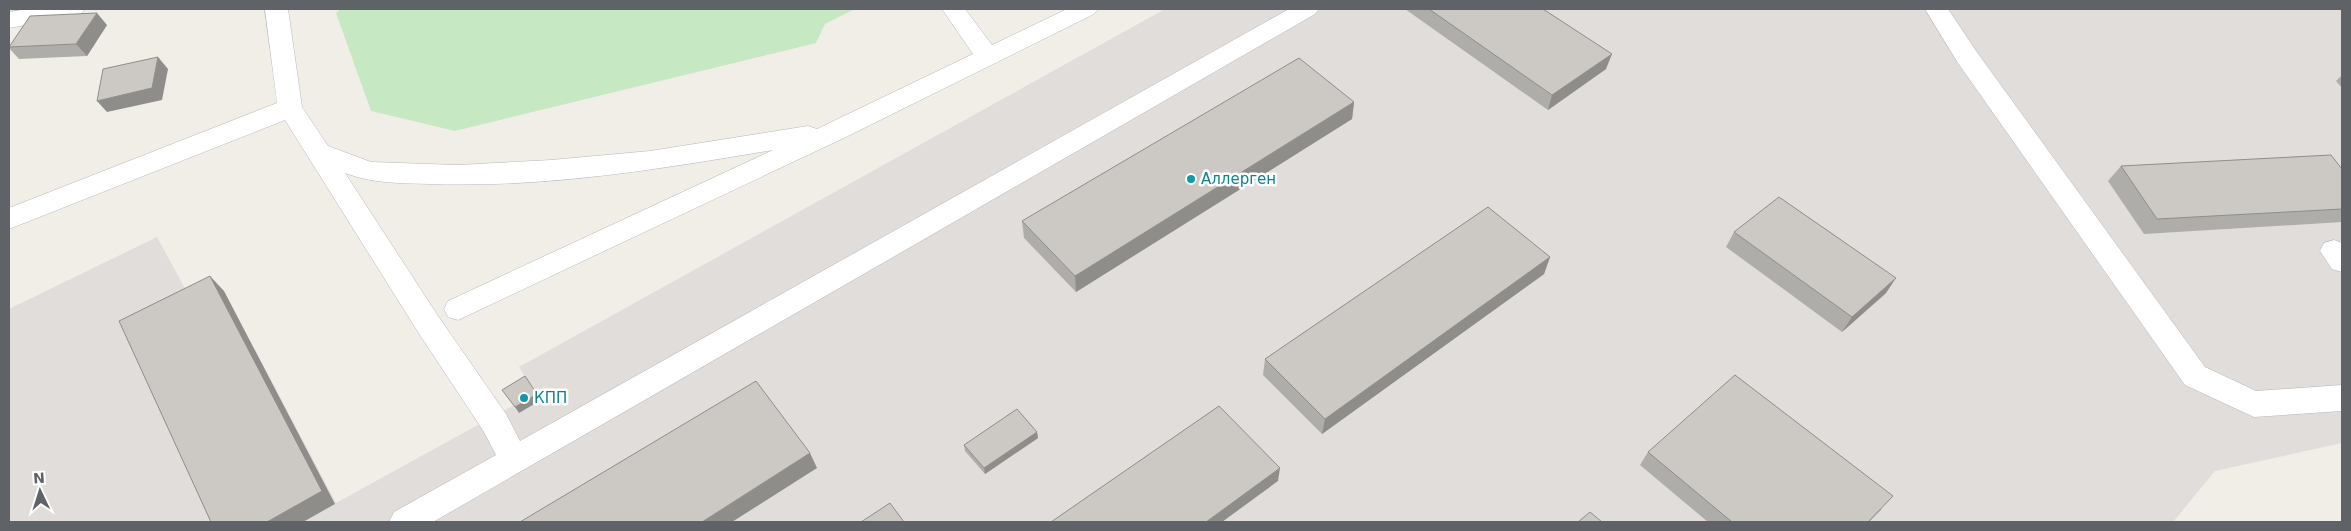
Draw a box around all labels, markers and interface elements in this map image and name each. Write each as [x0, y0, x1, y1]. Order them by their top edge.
place label: Аллерген [1201, 170, 1276, 188]
marker: Аллерген [1185, 173, 1197, 185]
place label: КПП [534, 389, 567, 407]
marker: КПП [518, 392, 530, 404]
north arrow [15, 466, 65, 516]
text: N [33, 470, 45, 486]

